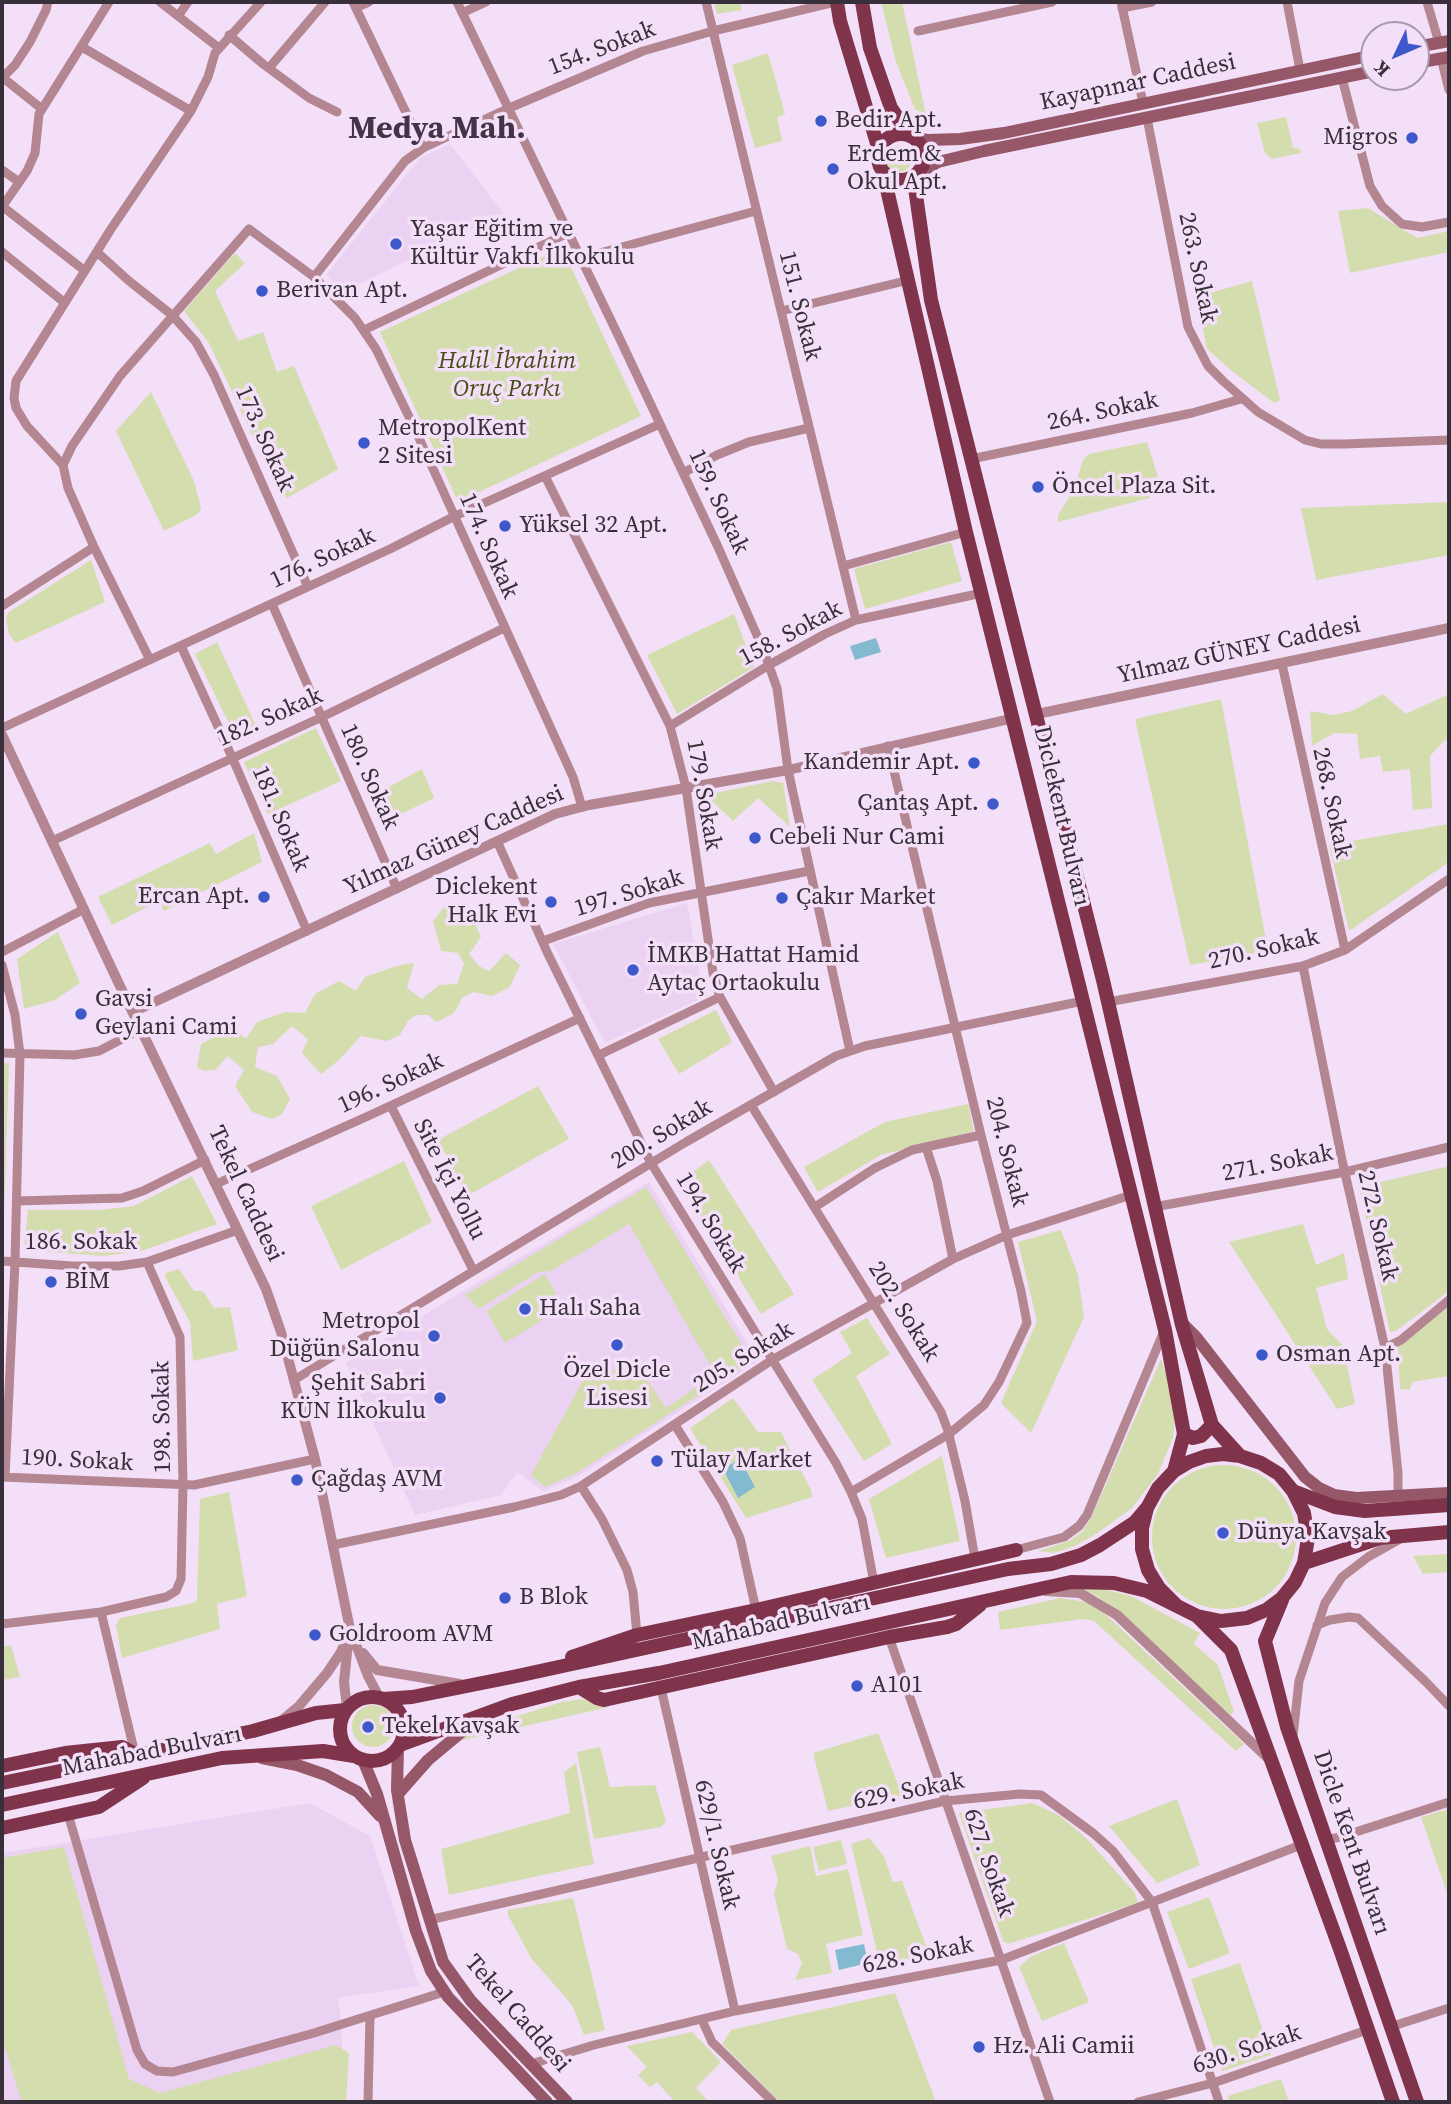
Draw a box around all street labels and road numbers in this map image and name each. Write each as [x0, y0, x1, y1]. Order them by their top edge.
street label: 154. Sokak [544, 15, 660, 83]
street label: Kayapınar Caddesi [1038, 48, 1238, 118]
street label: 263. Sokak [1171, 210, 1223, 326]
street label: 151. Sokak [771, 248, 827, 364]
street label: 173. Sokak [228, 382, 300, 496]
street label: 264. Sokak [1045, 386, 1161, 438]
street label: 159. Sokak [681, 445, 755, 559]
street label: 174. Sokak [452, 489, 524, 603]
street label: 176. Sokak [266, 522, 380, 596]
street label: 158. Sokak [735, 595, 847, 673]
street label: Yılmaz GÜNEY Caddesi [1115, 611, 1363, 691]
street label: 182. Sokak [213, 682, 327, 754]
street label: 180. Sokak [333, 720, 405, 834]
street label: Diclekent Bulvarı [1026, 723, 1096, 909]
street label: 179. Sokak [679, 737, 727, 853]
street label: 268. Sokak [1305, 745, 1357, 861]
street label: 181. Sokak [245, 762, 315, 876]
street label: Yılmaz Güney Caddesi [340, 780, 568, 902]
street label: 197. Sokak [571, 864, 687, 924]
street label: 270. Sokak [1206, 923, 1322, 977]
street label: 196. Sokak [334, 1047, 448, 1121]
street label: 200. Sokak [606, 1094, 718, 1176]
street label: 204. Sokak [978, 1094, 1034, 1210]
street label: Site İçi Yollu [406, 1115, 492, 1245]
street label: Tekel Caddesi [201, 1121, 289, 1267]
street label: 271. Sokak [1220, 1139, 1336, 1189]
street label: 194. Sokak [669, 1167, 751, 1279]
street label: 272. Sokak [1350, 1168, 1404, 1284]
street label: 186. Sokak [25, 1229, 137, 1257]
street label: 202. Sokak [861, 1257, 945, 1367]
street label: 205. Sokak [689, 1316, 799, 1400]
street label: 198. Sokak [148, 1361, 178, 1473]
street label: 190. Sokak [20, 1444, 134, 1478]
street label: Mahabad Bulvarı [689, 1589, 873, 1657]
street label: Mahabad Bulvarı [60, 1721, 244, 1783]
street label: Dicle Kent Bulvarı [1306, 1747, 1396, 1939]
street label: 629. Sokak [851, 1767, 967, 1817]
street label: 629/1. Sokak [687, 1777, 745, 1913]
street label: 627. Sokak [956, 1805, 1020, 1921]
street label: 628. Sokak [860, 1931, 976, 1981]
street label: Tekel Caddesi [458, 1949, 576, 2079]
street label: 630. Sokak [1189, 2019, 1305, 2081]

